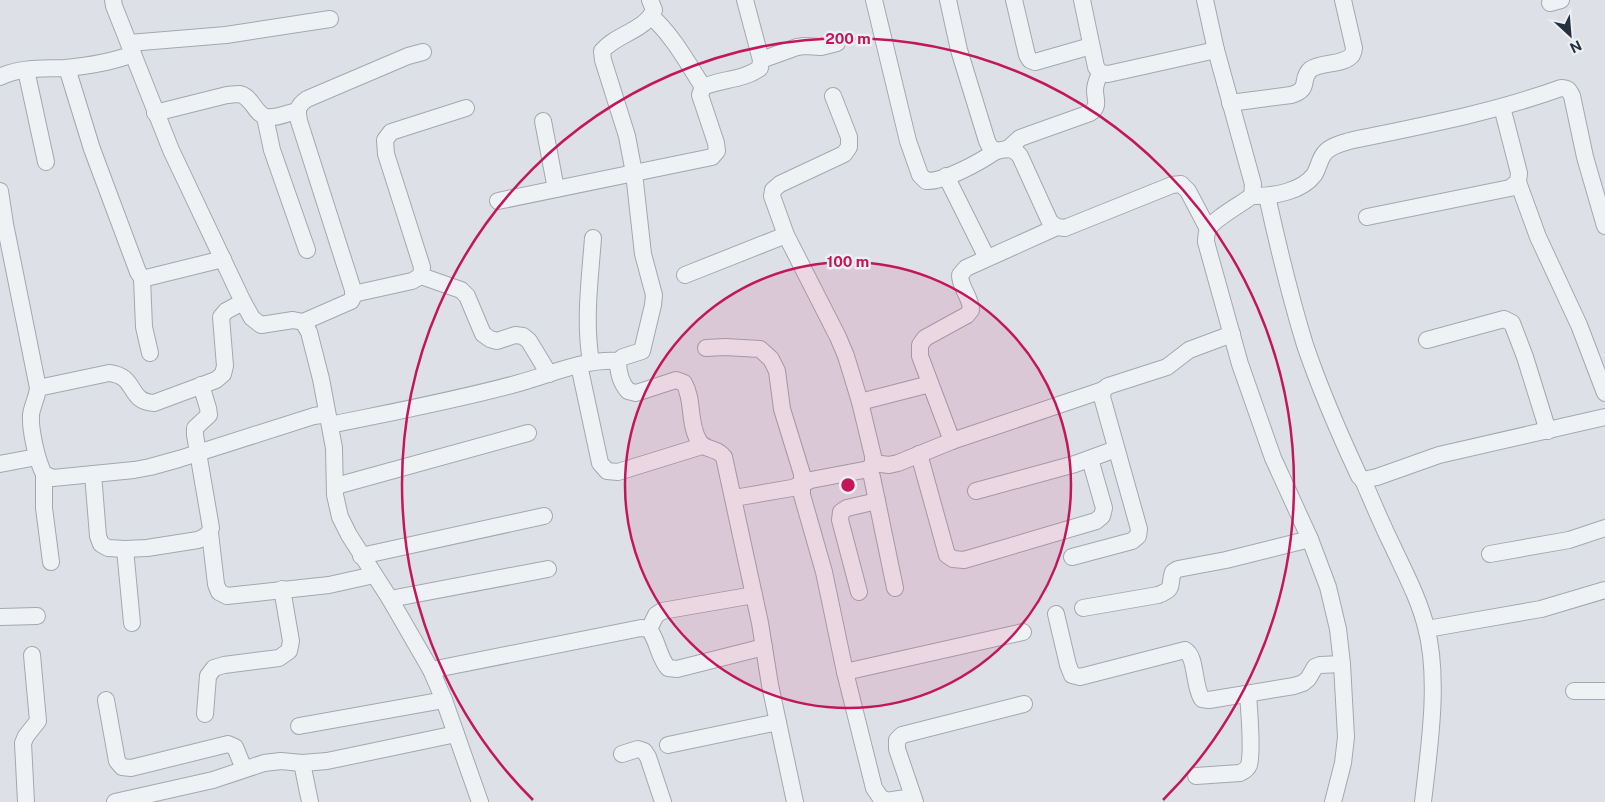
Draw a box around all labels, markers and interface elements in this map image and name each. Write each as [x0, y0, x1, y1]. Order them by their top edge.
north arrow [1545, 10, 1595, 60]
text: 200 m [825, 30, 871, 47]
text: N [1567, 37, 1584, 56]
text: 100 m [827, 253, 869, 270]
centre of rings [839, 476, 857, 494]

